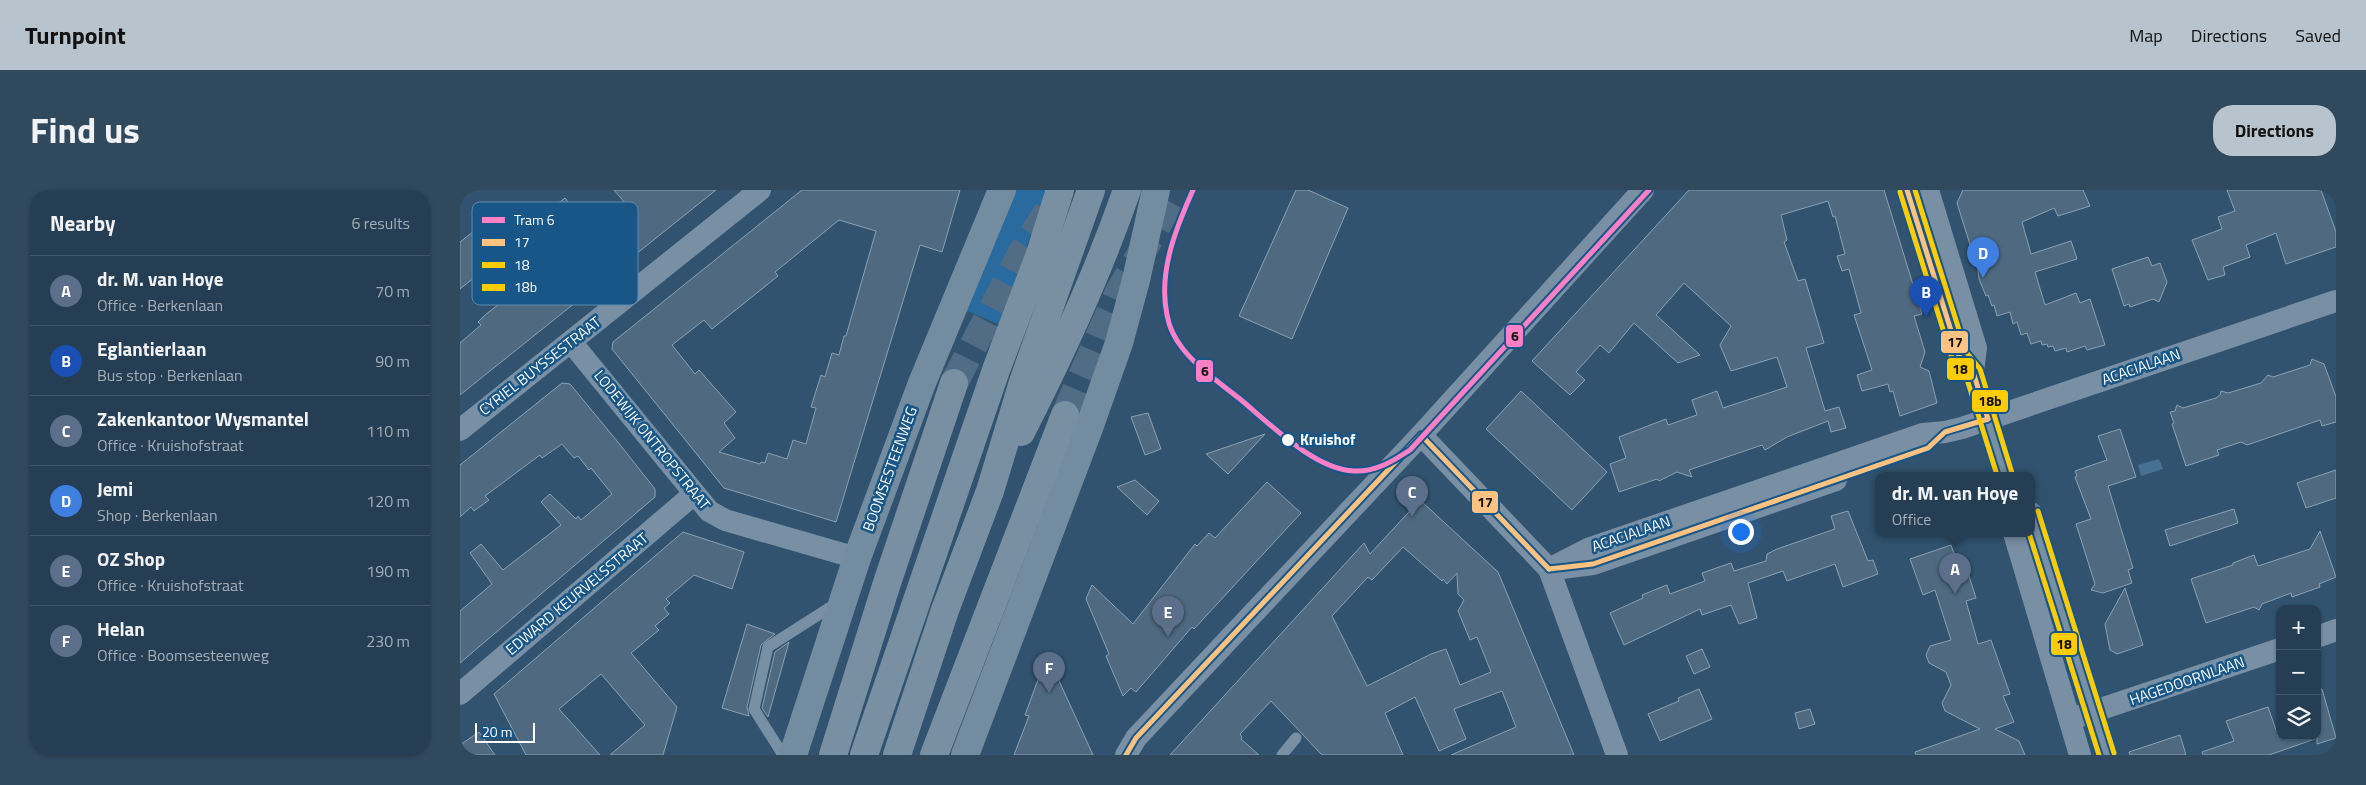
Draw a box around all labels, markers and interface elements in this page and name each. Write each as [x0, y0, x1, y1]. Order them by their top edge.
text: Turnpoint [25, 17, 126, 53]
text: Map [2129, 22, 2163, 49]
text: Directions [2191, 22, 2267, 49]
text: Saved [2295, 22, 2341, 49]
text: Find us [30, 103, 140, 157]
button: Directions [2213, 105, 2336, 156]
legend [472, 202, 638, 305]
text: Nearby [50, 207, 115, 239]
text: Tram 6 [514, 209, 555, 230]
text: 6 results [351, 211, 410, 235]
text: 17 [514, 231, 530, 252]
pin: D [1967, 237, 1999, 278]
text: 18 [514, 254, 530, 275]
text: dr. M. van Hoye [97, 264, 223, 293]
text: 18b [514, 276, 537, 297]
pin: B [1910, 276, 1942, 317]
text: A [61, 279, 71, 303]
text: 70 m [375, 279, 410, 303]
text: Office · Berkenlaan [97, 293, 223, 317]
street label: CYRIEL BUYSSESTRAAT [474, 310, 606, 421]
line badge: 6 [1505, 324, 1524, 348]
text: 6 [1511, 325, 1519, 346]
line badge: 17 [1940, 330, 1969, 354]
text: 17 [1947, 331, 1963, 352]
text: Eglantierlaan [97, 334, 206, 363]
street label: ACACIALAAN [2098, 342, 2183, 391]
text: B [61, 349, 71, 373]
text: 90 m [375, 349, 410, 373]
line badge: 18 [1946, 357, 1975, 381]
text: 18 [1952, 358, 1968, 379]
line badge: 6 [1195, 359, 1214, 383]
text: 6 [1201, 360, 1209, 381]
text: Bus stop · Berkenlaan [97, 363, 243, 387]
street label: LODEWIJK ONTROPSTRAAT [589, 365, 716, 515]
line badge: 18b [1971, 389, 2009, 413]
text: 18b [1978, 390, 2002, 411]
street label: BOOMSESTEENWEG [856, 403, 923, 535]
text: Zakenkantoor Wysmantel [97, 404, 309, 433]
text: C [62, 419, 70, 443]
text: 110 m [366, 419, 410, 443]
place label: Kruishof [1300, 428, 1356, 451]
marker: Kruishof [1280, 432, 1296, 448]
text: Office · Kruishofstraat [97, 433, 244, 457]
popup [1875, 472, 2035, 537]
text: Jemi [97, 474, 133, 503]
pin: C [1396, 476, 1428, 517]
text: dr. M. van Hoye [1892, 478, 2018, 507]
text: D [61, 489, 71, 513]
text: 120 m [366, 489, 410, 513]
line badge: 17 [1471, 490, 1499, 514]
text: 17 [1477, 491, 1493, 512]
text: Shop · Berkenlaan [97, 503, 218, 527]
text: Office [1892, 507, 1931, 531]
street label: ACACIALAAN [1588, 509, 1673, 558]
your location [1728, 519, 1754, 545]
street label: EDWARD KEURVELSSTRAAT [500, 527, 653, 660]
text: OZ Shop [97, 544, 165, 573]
pin: A [1939, 553, 1971, 594]
text: E [62, 559, 70, 583]
text: 190 m [366, 559, 410, 583]
text: Office · Kruishofstraat [97, 573, 244, 597]
pin: E [1152, 596, 1184, 637]
map controls [2276, 605, 2321, 740]
button: + [2276, 605, 2321, 650]
text: Helan [97, 614, 145, 643]
text: F [62, 629, 70, 653]
text: 230 m [366, 629, 410, 653]
line badge: 18 [2050, 632, 2078, 656]
text: 18 [2056, 633, 2072, 654]
text: Office · Boomsesteenweg [97, 643, 269, 667]
street label: HAGEDOORNLAAN [2126, 650, 2248, 711]
button: − [2276, 650, 2321, 695]
pin: F [1033, 652, 1065, 693]
button: layers [2276, 695, 2321, 740]
scale bar [475, 720, 535, 743]
text: 20 m [482, 721, 512, 742]

